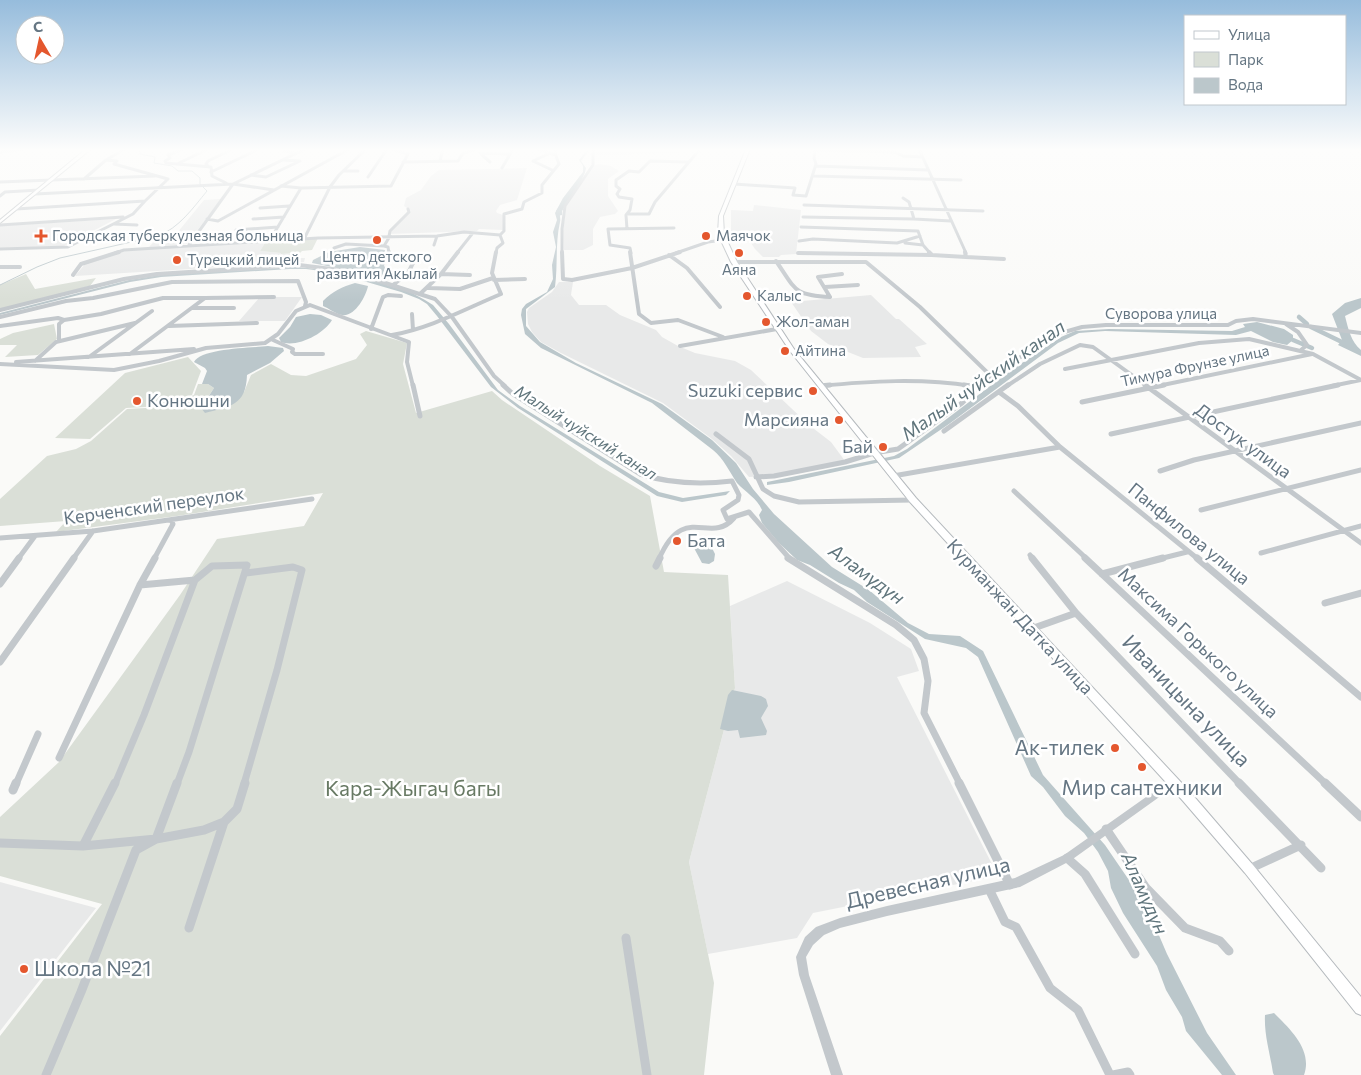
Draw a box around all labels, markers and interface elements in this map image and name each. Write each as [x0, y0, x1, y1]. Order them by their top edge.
north arrow [15, 15, 65, 65]
legend [1184, 15, 1346, 105]
text: С [32, 18, 44, 36]
text: Улица [1228, 25, 1270, 43]
text: Парк [1228, 50, 1264, 68]
text: Вода [1228, 75, 1263, 93]
place label: Городская туберкулезная больница [52, 226, 303, 244]
place label: Маячок [716, 226, 771, 244]
marker: Городская туберкулезная больница [34, 229, 48, 243]
marker: Маячок [700, 230, 712, 242]
marker: Центр детского развития Акылай [371, 234, 383, 246]
place label: Центр детского развития Акылай [316, 247, 438, 282]
marker: Аяна [733, 247, 745, 259]
place label: Турецкий лицей [187, 250, 299, 268]
marker: Турецкий лицей [171, 254, 183, 266]
place label: Аяна [722, 260, 756, 278]
place label: Калыс [757, 286, 802, 304]
marker: Калыс [741, 290, 753, 302]
street label: Суворова улица [1105, 304, 1217, 322]
place label: Жол-аман [776, 312, 850, 330]
water label: Малый чуйский канал [896, 314, 1069, 445]
marker: Жол-аман [760, 316, 772, 328]
street label: Тимура Фрунзе улица [1119, 340, 1271, 390]
place label: Айтина [795, 341, 846, 359]
marker: Айтина [779, 345, 791, 357]
place label: Suzuki сервис [688, 379, 803, 401]
water label: Малый чуйский канал [512, 380, 661, 483]
marker: Suzuki сервис [807, 385, 819, 397]
place label: Конюшни [147, 389, 230, 411]
marker: Конюшни [131, 395, 143, 407]
street label: Достук улица [1191, 398, 1296, 483]
place label: Марсияна [744, 408, 829, 430]
marker: Марсияна [833, 414, 845, 426]
place label: Бай [842, 435, 873, 457]
marker: Бай [877, 441, 889, 453]
street label: Панфилова улица [1124, 477, 1255, 589]
street label: Керченский переулок [62, 481, 246, 529]
place label: Бата [687, 529, 725, 551]
street label: Курманжан Датка улица [943, 534, 1099, 699]
marker: Бата [671, 535, 683, 547]
water label: Аламүдүн [824, 538, 910, 609]
street label: Максима Горького улица [1114, 562, 1283, 722]
street label: Иваницына улица [1118, 629, 1256, 771]
place label: Ак-тилек [1014, 734, 1105, 759]
marker: Ак-тилек [1109, 742, 1121, 754]
marker: Мир сантехники [1136, 761, 1148, 773]
place label: Мир сантехники [1062, 774, 1222, 799]
park label: Кара-Жыгач багы [325, 775, 501, 800]
water label: Аламүдүн [1117, 847, 1174, 938]
street label: Древесная улица [843, 850, 1012, 913]
place label: Школа №21 [34, 955, 151, 980]
marker: Школа №21 [18, 963, 30, 975]

